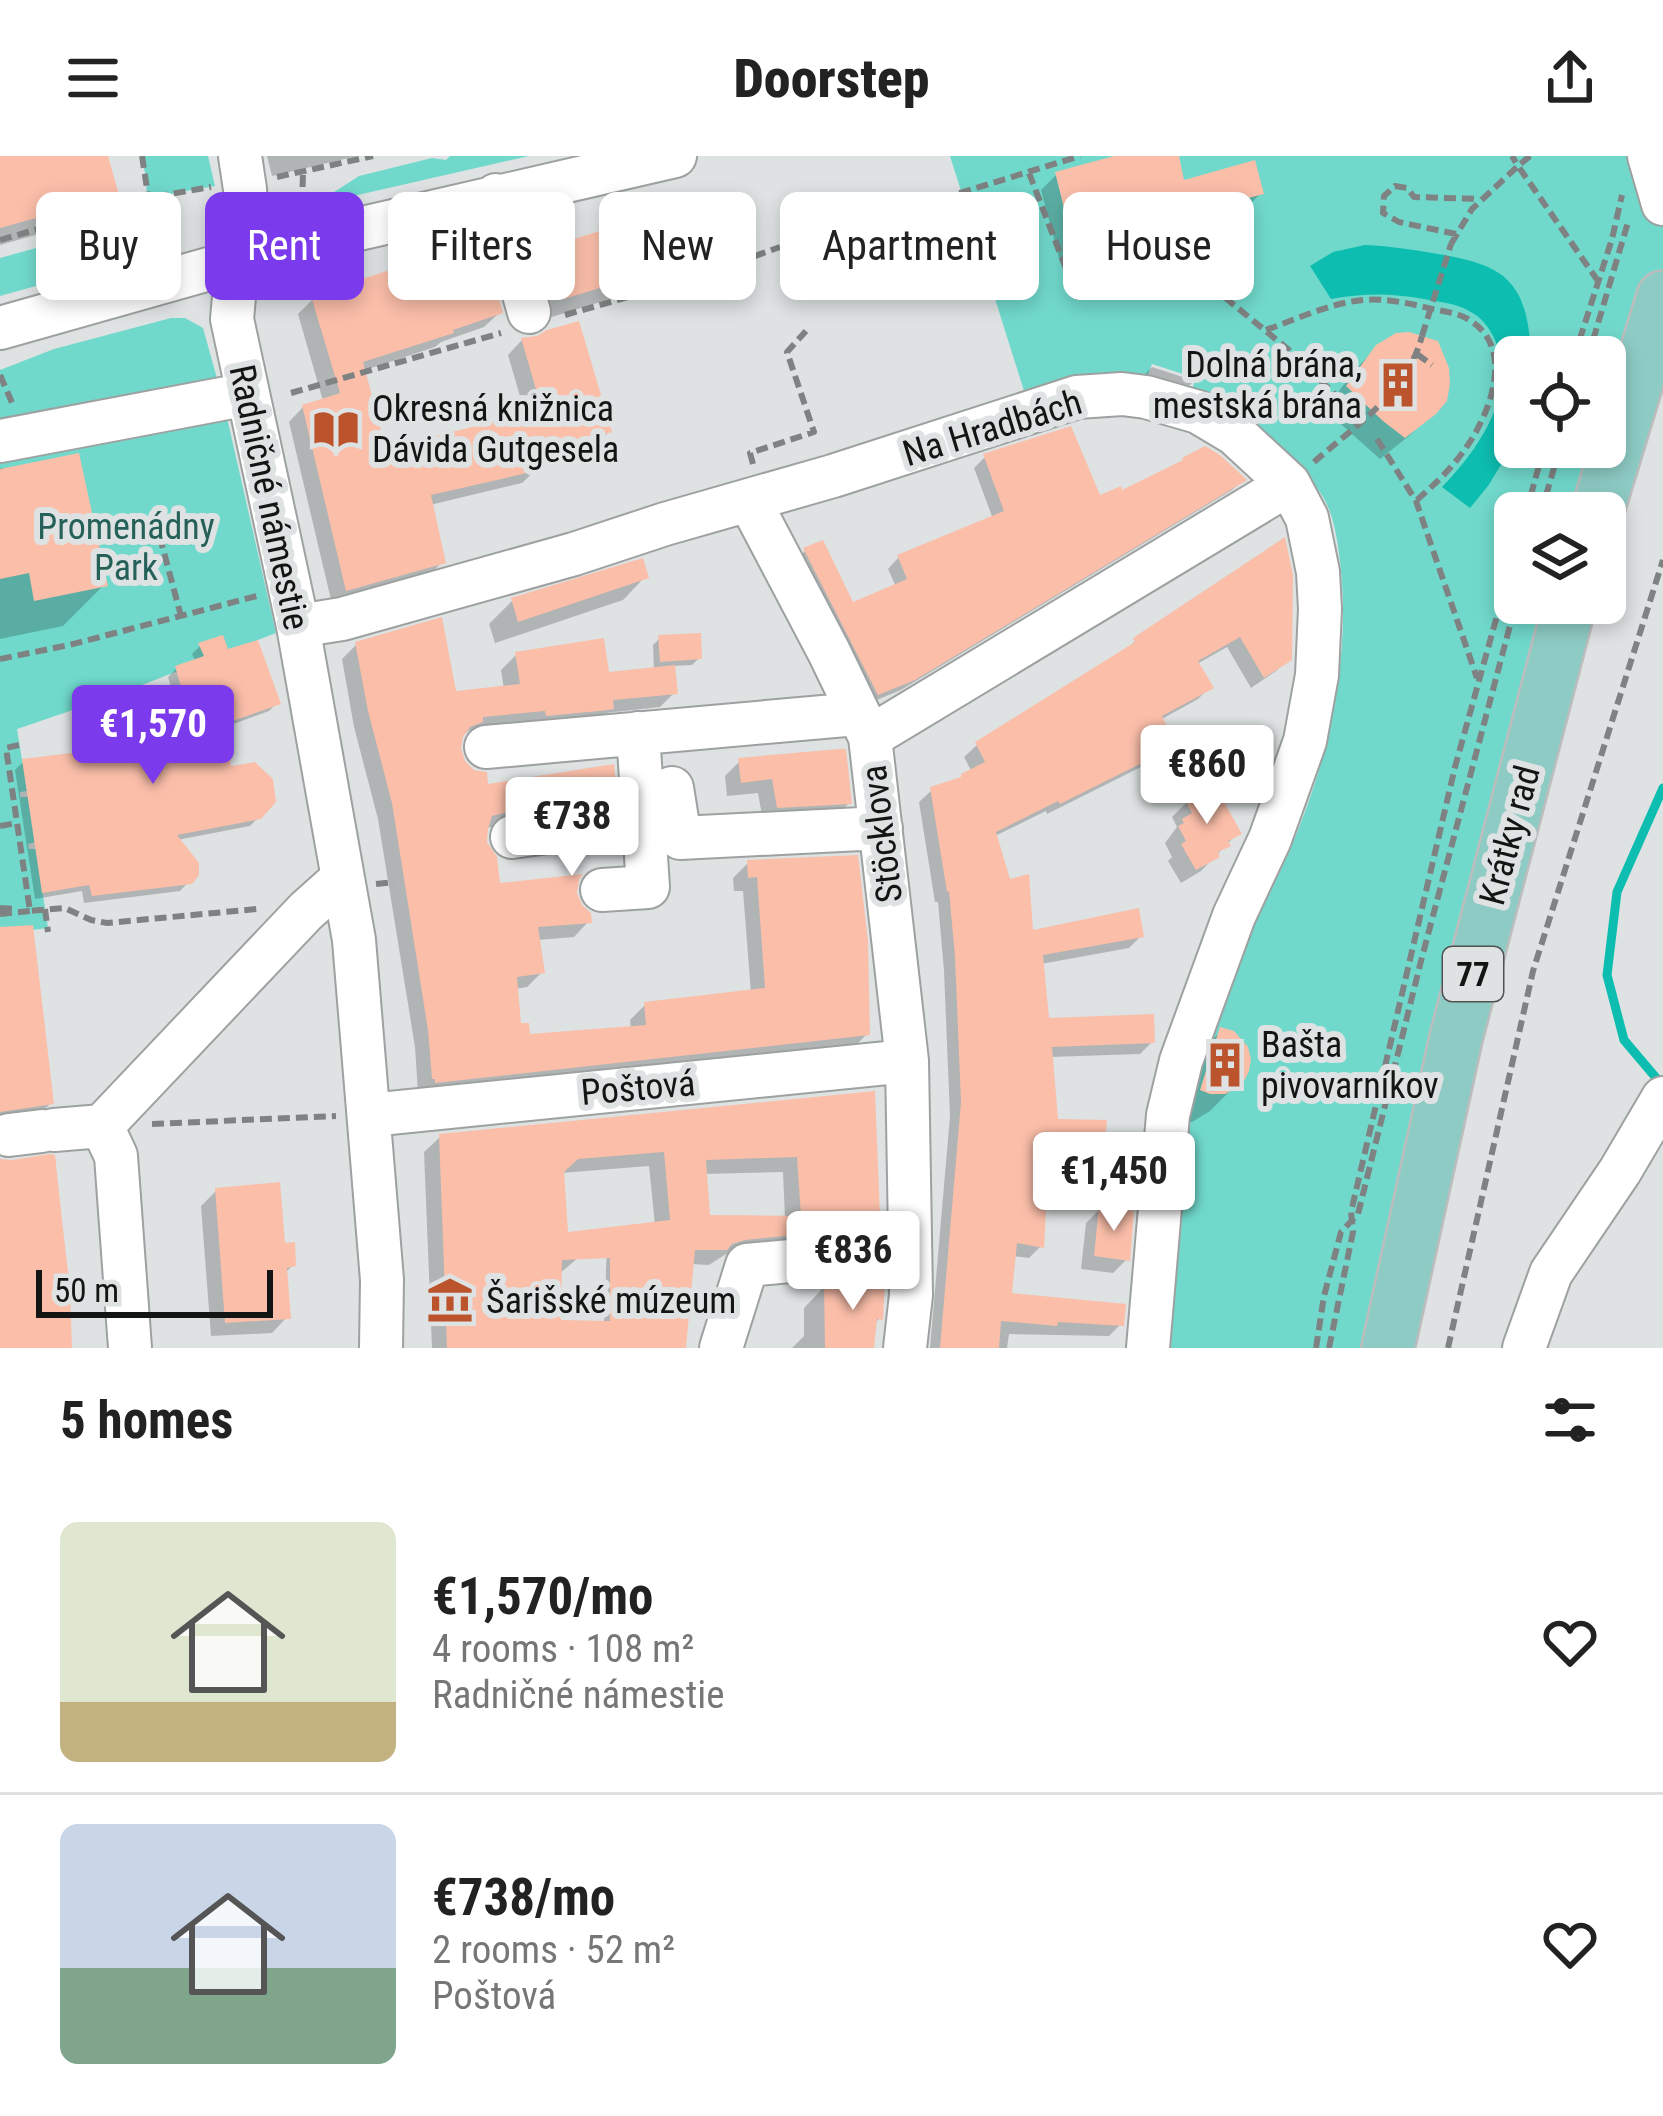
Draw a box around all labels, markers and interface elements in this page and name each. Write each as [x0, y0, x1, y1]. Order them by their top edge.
icon: menu [60, 45, 126, 111]
icon: share [1537, 45, 1603, 111]
text: Doorstep [733, 47, 930, 110]
chip: Buy [36, 192, 181, 300]
chip: Rent [205, 192, 364, 300]
chip: Filters [388, 192, 575, 300]
chip: New [599, 192, 756, 300]
chip: Apartment [780, 192, 1039, 300]
chip: House [1063, 192, 1254, 300]
map controls [1494, 336, 1626, 624]
button: locate [1494, 336, 1626, 468]
place label: Dolná brána, mestská brána [1153, 344, 1362, 427]
building icon: Dolná brána, mestská brána [1373, 360, 1423, 410]
street label: Radničné námestie [220, 361, 318, 634]
street label: Na Hradbách [898, 381, 1087, 475]
place label: Okresná knižnica Dávida Gutgesela [372, 388, 619, 471]
library icon: Okresná knižnica Dávida Gutgesela [311, 404, 361, 454]
button: layers [1494, 492, 1626, 624]
park label: Promenádny Park [37, 506, 215, 589]
pin: €1,570 [55, 685, 251, 787]
text: €1,570 [99, 701, 207, 747]
pin: €860 [1136, 725, 1278, 827]
text: €860 [1168, 741, 1246, 787]
street label: Krátky rad [1471, 761, 1549, 910]
street label: Stöcklova [853, 763, 911, 905]
pin: €738 [501, 777, 643, 879]
text: €738 [533, 793, 611, 839]
road number: 77 [1443, 947, 1503, 1001]
place label: Bašta pivovarníkov [1261, 1024, 1439, 1107]
building icon: Bašta pivovarníkov [1200, 1040, 1250, 1090]
street label: Poštová [579, 1062, 697, 1114]
pin: €1,450 [1016, 1132, 1212, 1234]
text: €1,450 [1060, 1148, 1168, 1194]
pin: €836 [782, 1211, 924, 1313]
text: €836 [814, 1227, 892, 1273]
scale bar [36, 1264, 273, 1317]
text: 50 m [54, 1271, 119, 1310]
museum icon: Šarišské múzeum [425, 1275, 475, 1325]
place label: Šarišské múzeum [486, 1279, 736, 1322]
icon: filters [1537, 1387, 1603, 1453]
text: 5 homes [60, 1391, 233, 1450]
text: €1,570/mo [432, 1567, 653, 1626]
icon: home [156, 1570, 300, 1714]
icon: heart [1537, 1609, 1603, 1675]
text: 4 rooms · 108 m² [432, 1626, 694, 1672]
text: Radničné námestie [432, 1672, 724, 1718]
text: €738/mo [432, 1868, 615, 1927]
icon: home [156, 1872, 300, 2016]
icon: heart [1537, 1911, 1603, 1977]
text: 2 rooms · 52 m² [432, 1927, 675, 1973]
text: Poštová [432, 1973, 556, 2019]

